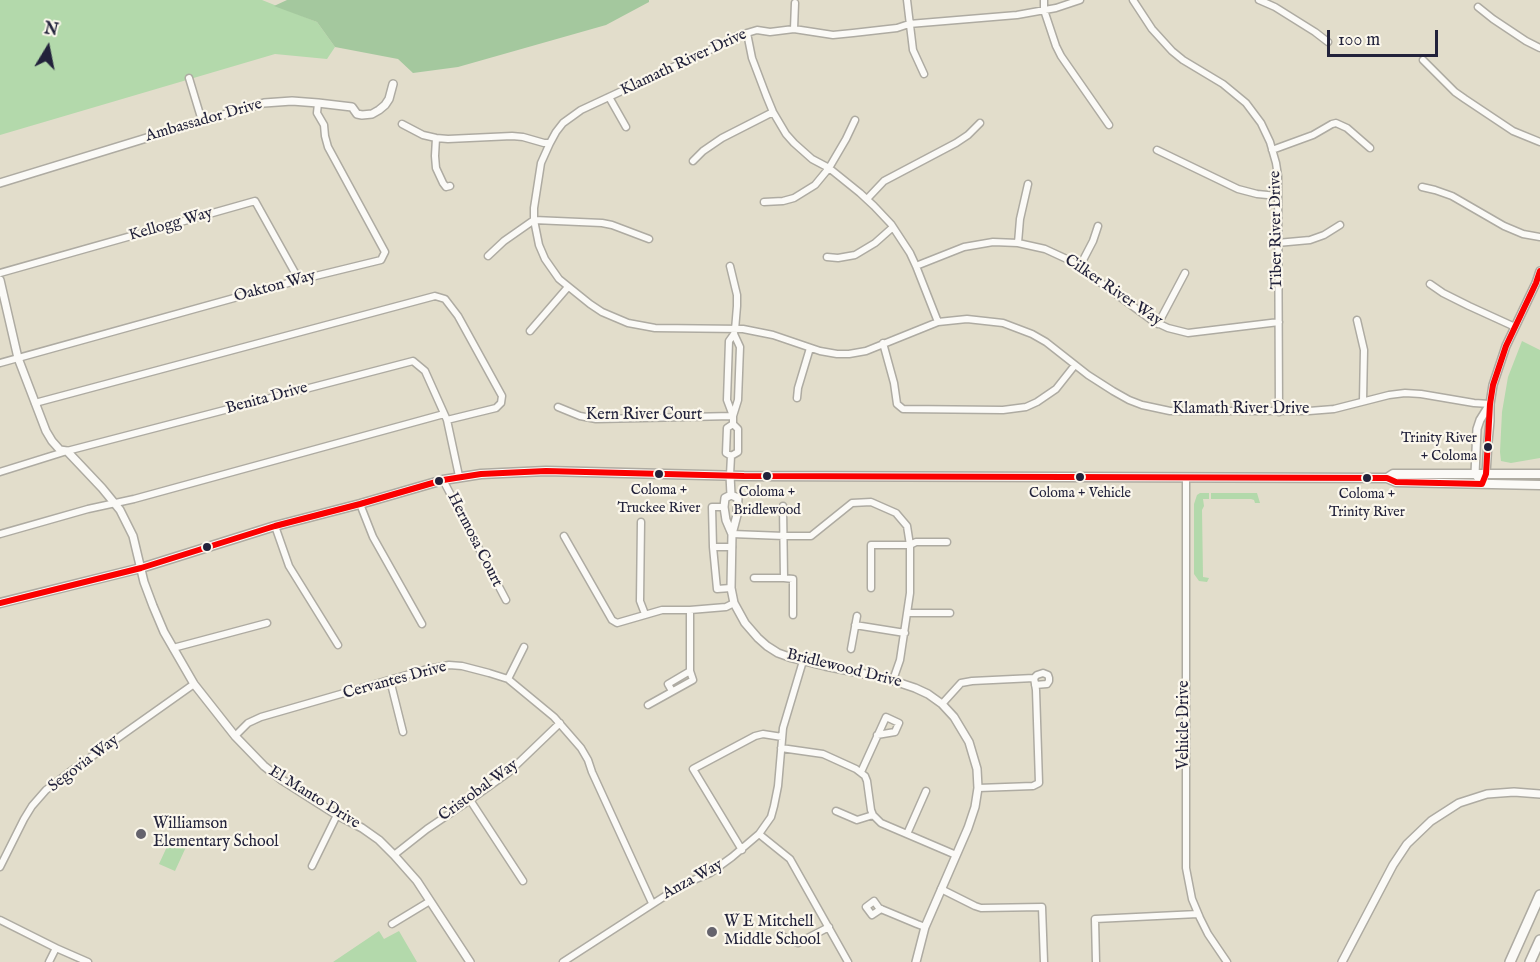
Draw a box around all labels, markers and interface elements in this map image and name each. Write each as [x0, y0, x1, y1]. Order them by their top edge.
north arrow [18, 18, 78, 78]
scale bar [1330, 18, 1441, 56]
text: N [43, 19, 60, 41]
street label: Klamath River Drive [618, 25, 750, 101]
text: 100 m [1338, 29, 1380, 52]
street label: Ambassador Drive [143, 95, 265, 147]
street label: Tiber River Drive [1266, 171, 1288, 289]
street label: Kellogg Way [127, 204, 215, 246]
street label: Cilker River Way [1060, 251, 1166, 331]
street label: Oakton Way [232, 267, 318, 307]
street label: Benita Drive [224, 379, 310, 419]
street label: Klamath River Drive [1173, 400, 1309, 420]
street label: Kern River Court [586, 406, 702, 426]
place label: Trinity River + Coloma [1401, 431, 1477, 464]
marker: Trinity River + Coloma [1482, 441, 1494, 453]
marker: Coloma + Truckee River [653, 468, 665, 480]
marker: Coloma + Bridlewood [761, 470, 773, 482]
marker: Coloma + Vehicle [1074, 471, 1086, 483]
marker: Coloma + Trinity River [1361, 472, 1373, 484]
unlabelled marker [433, 475, 445, 487]
place label: Coloma + Truckee River [618, 483, 700, 516]
place label: Coloma + Bridlewood [733, 485, 801, 518]
place label: Coloma + Vehicle [1029, 486, 1131, 502]
place label: Coloma + Trinity River [1329, 487, 1405, 520]
street label: Hermosa Court [442, 490, 506, 590]
unlabelled marker [201, 541, 213, 553]
street label: Bridlewood Drive [785, 645, 903, 693]
street label: Cervantes Drive [341, 658, 449, 704]
street label: Vehicle Drive [1175, 680, 1195, 770]
street label: Segovia Way [45, 731, 123, 797]
street label: Cristobal Way [436, 756, 522, 826]
street label: El Manto Drive [265, 762, 363, 834]
place label: Williamson Elementary School [153, 815, 279, 853]
marker: Williamson Elementary School [134, 827, 148, 841]
street label: Anza Way [659, 856, 727, 904]
place label: W E Mitchell Middle School [724, 913, 821, 951]
marker: W E Mitchell Middle School [705, 925, 719, 939]

